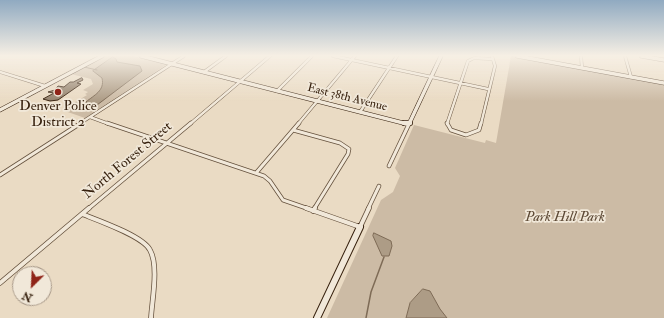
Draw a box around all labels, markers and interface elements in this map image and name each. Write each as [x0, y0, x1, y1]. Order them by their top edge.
street label: East 38th Avenue [306, 81, 388, 115]
marker: Denver Police District 2 [53, 87, 63, 97]
place label: Denver Police District 2 [19, 99, 97, 132]
street label: North Forest Street [80, 119, 176, 203]
park label: Park Hill Park [525, 210, 605, 226]
north arrow [12, 266, 52, 306]
text: N [20, 289, 34, 304]

